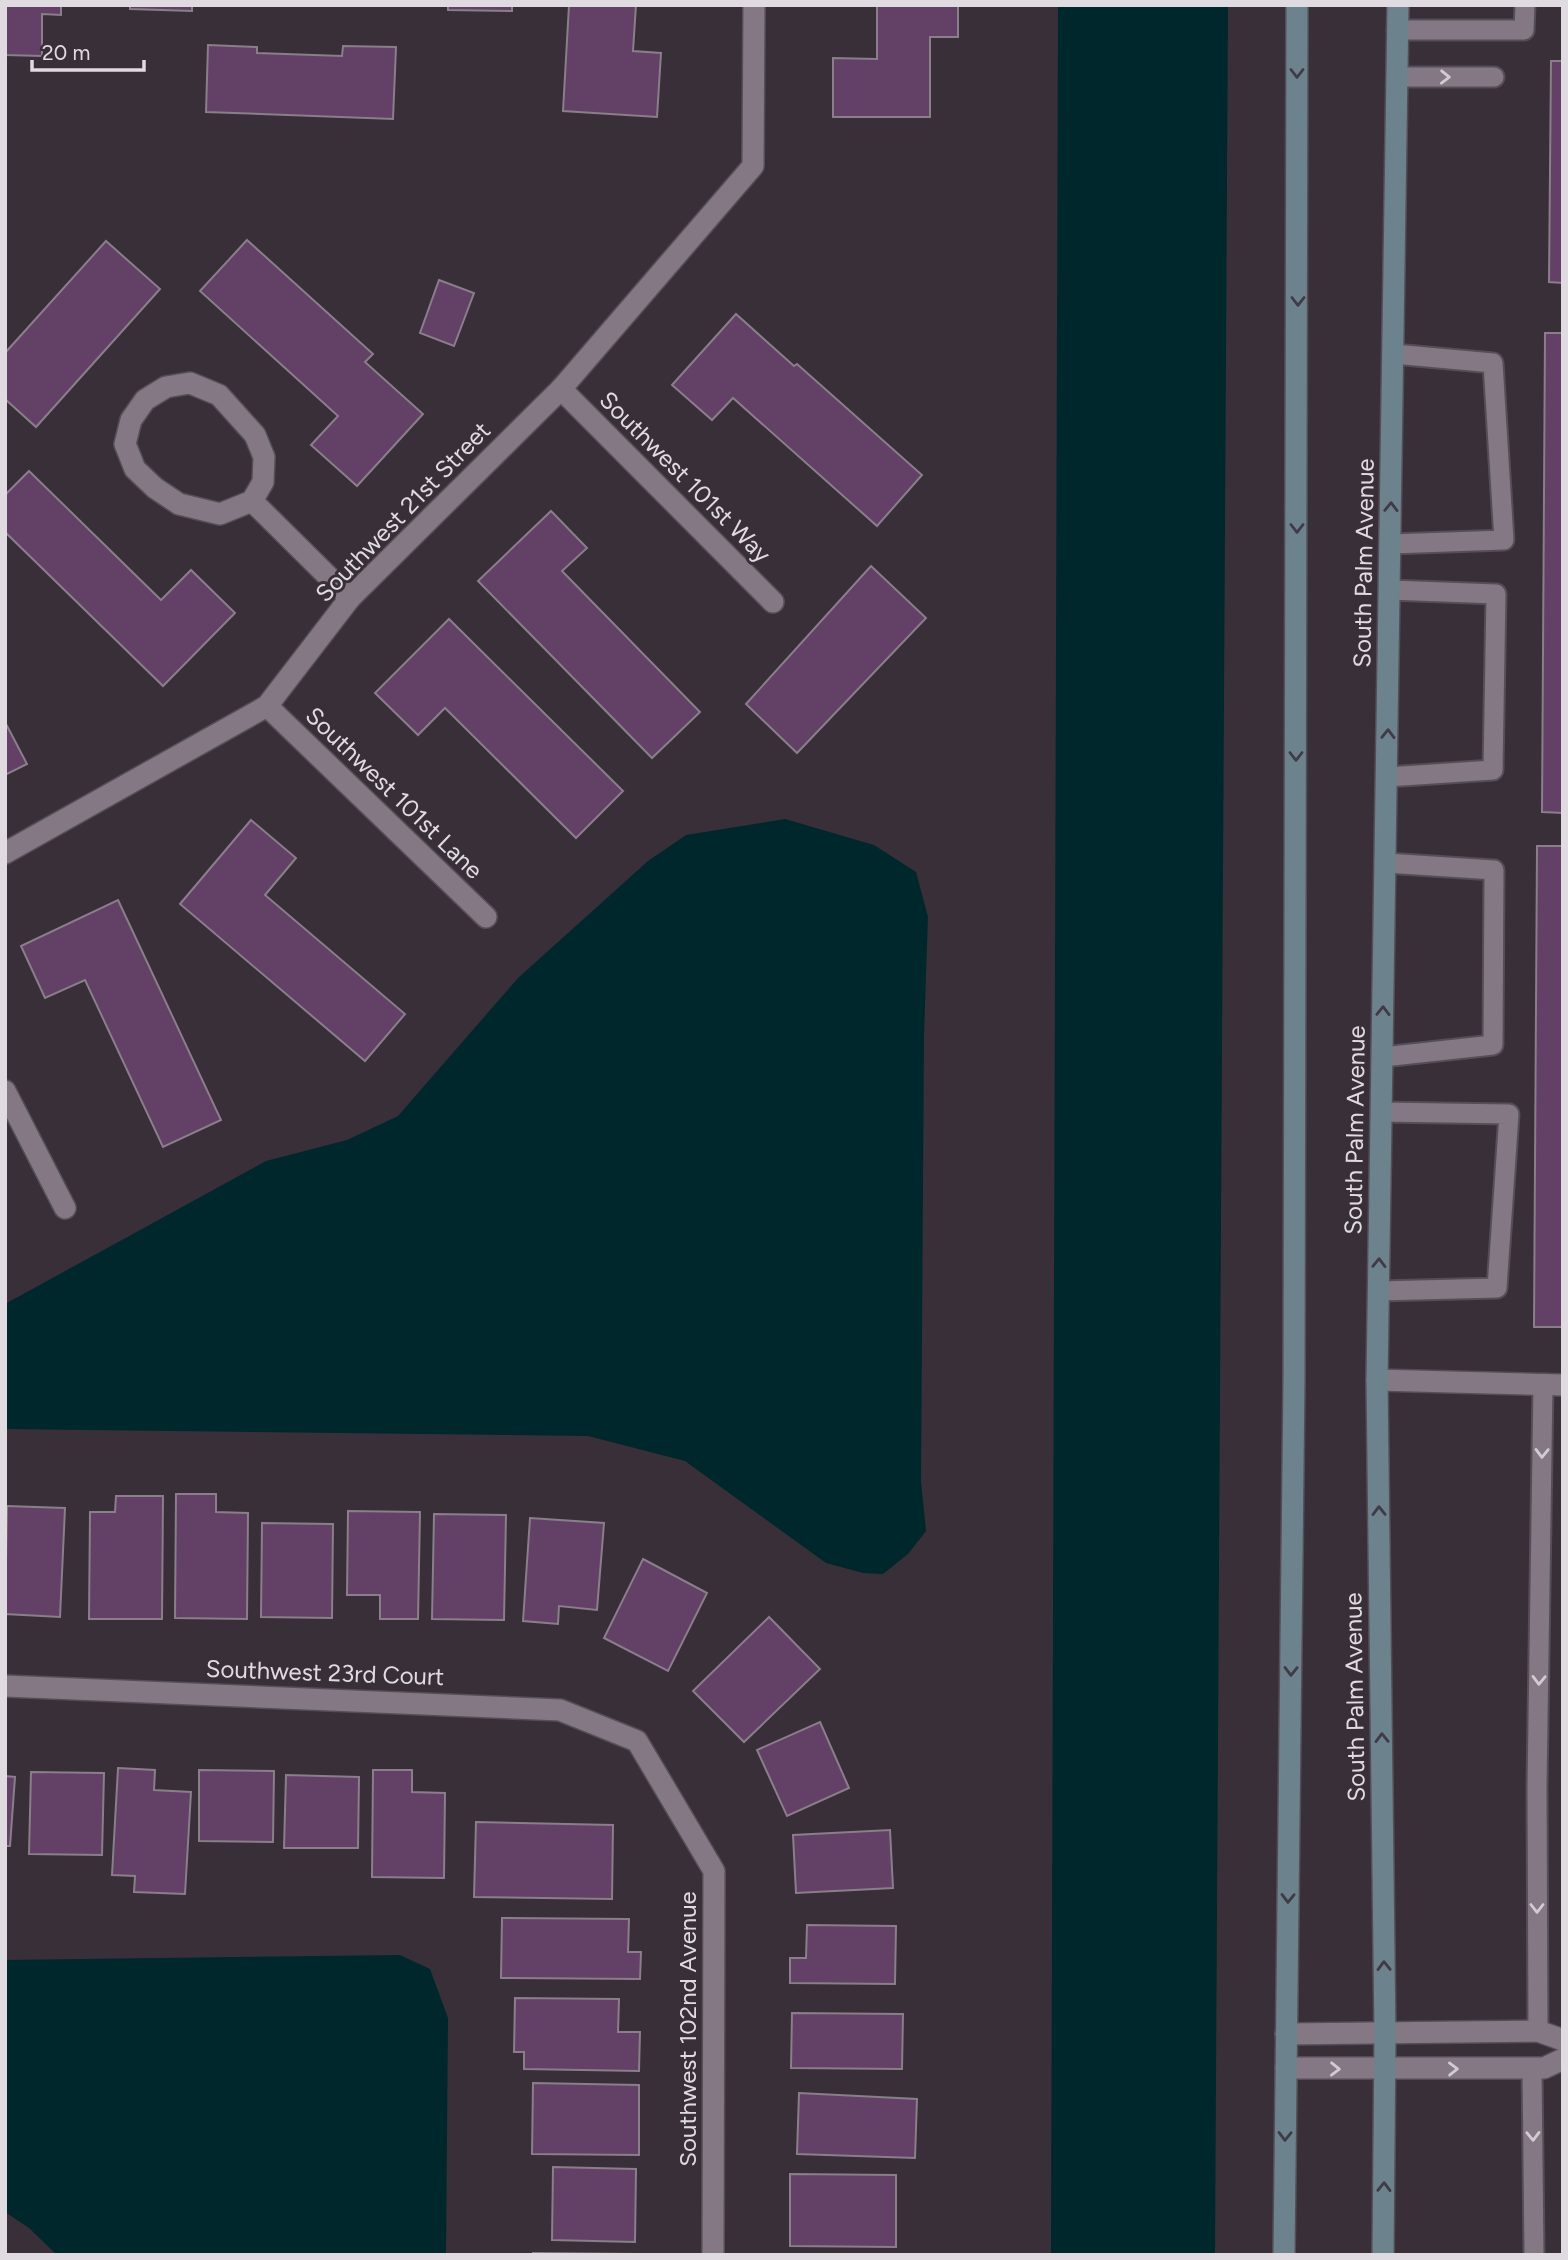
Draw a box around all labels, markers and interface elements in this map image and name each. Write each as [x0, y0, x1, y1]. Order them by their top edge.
scale bar [32, 28, 144, 72]
text: 20 m [42, 40, 90, 65]
one-way arrow [1289, 69, 1305, 79]
one-way arrow [1440, 69, 1451, 84]
one-way arrow [1290, 296, 1306, 307]
street label: Southwest 101st Way [594, 385, 777, 569]
street label: Southwest 21st Street [309, 416, 496, 608]
street label: South Palm Avenue [1347, 458, 1380, 668]
one-way arrow [1383, 501, 1399, 511]
one-way arrow [1289, 524, 1305, 534]
street label: Southwest 101st Lane [300, 701, 489, 885]
one-way arrow [1380, 728, 1395, 739]
one-way arrow [1288, 751, 1304, 762]
one-way arrow [1376, 1005, 1391, 1016]
street label: South Palm Avenue [1338, 1025, 1371, 1235]
one-way arrow [1371, 1257, 1387, 1267]
one-way arrow [1535, 1447, 1550, 1458]
one-way arrow [1371, 1505, 1387, 1516]
street label: South Palm Avenue [1338, 1592, 1371, 1802]
street label: Southwest 23rd Court [205, 1654, 445, 1691]
one-way arrow [1283, 1666, 1299, 1677]
one-way arrow [1531, 1675, 1546, 1686]
one-way arrow [1374, 1733, 1389, 1744]
street label: Southwest 102nd Avenue [673, 1891, 702, 2167]
one-way arrow [1280, 1894, 1296, 1904]
one-way arrow [1530, 1902, 1545, 1913]
one-way arrow [1377, 1960, 1392, 1971]
one-way arrow [1331, 2061, 1341, 2077]
one-way arrow [1449, 2061, 1459, 2077]
one-way arrow [1277, 2131, 1293, 2142]
one-way arrow [1525, 2131, 1541, 2142]
one-way arrow [1376, 2181, 1391, 2192]

